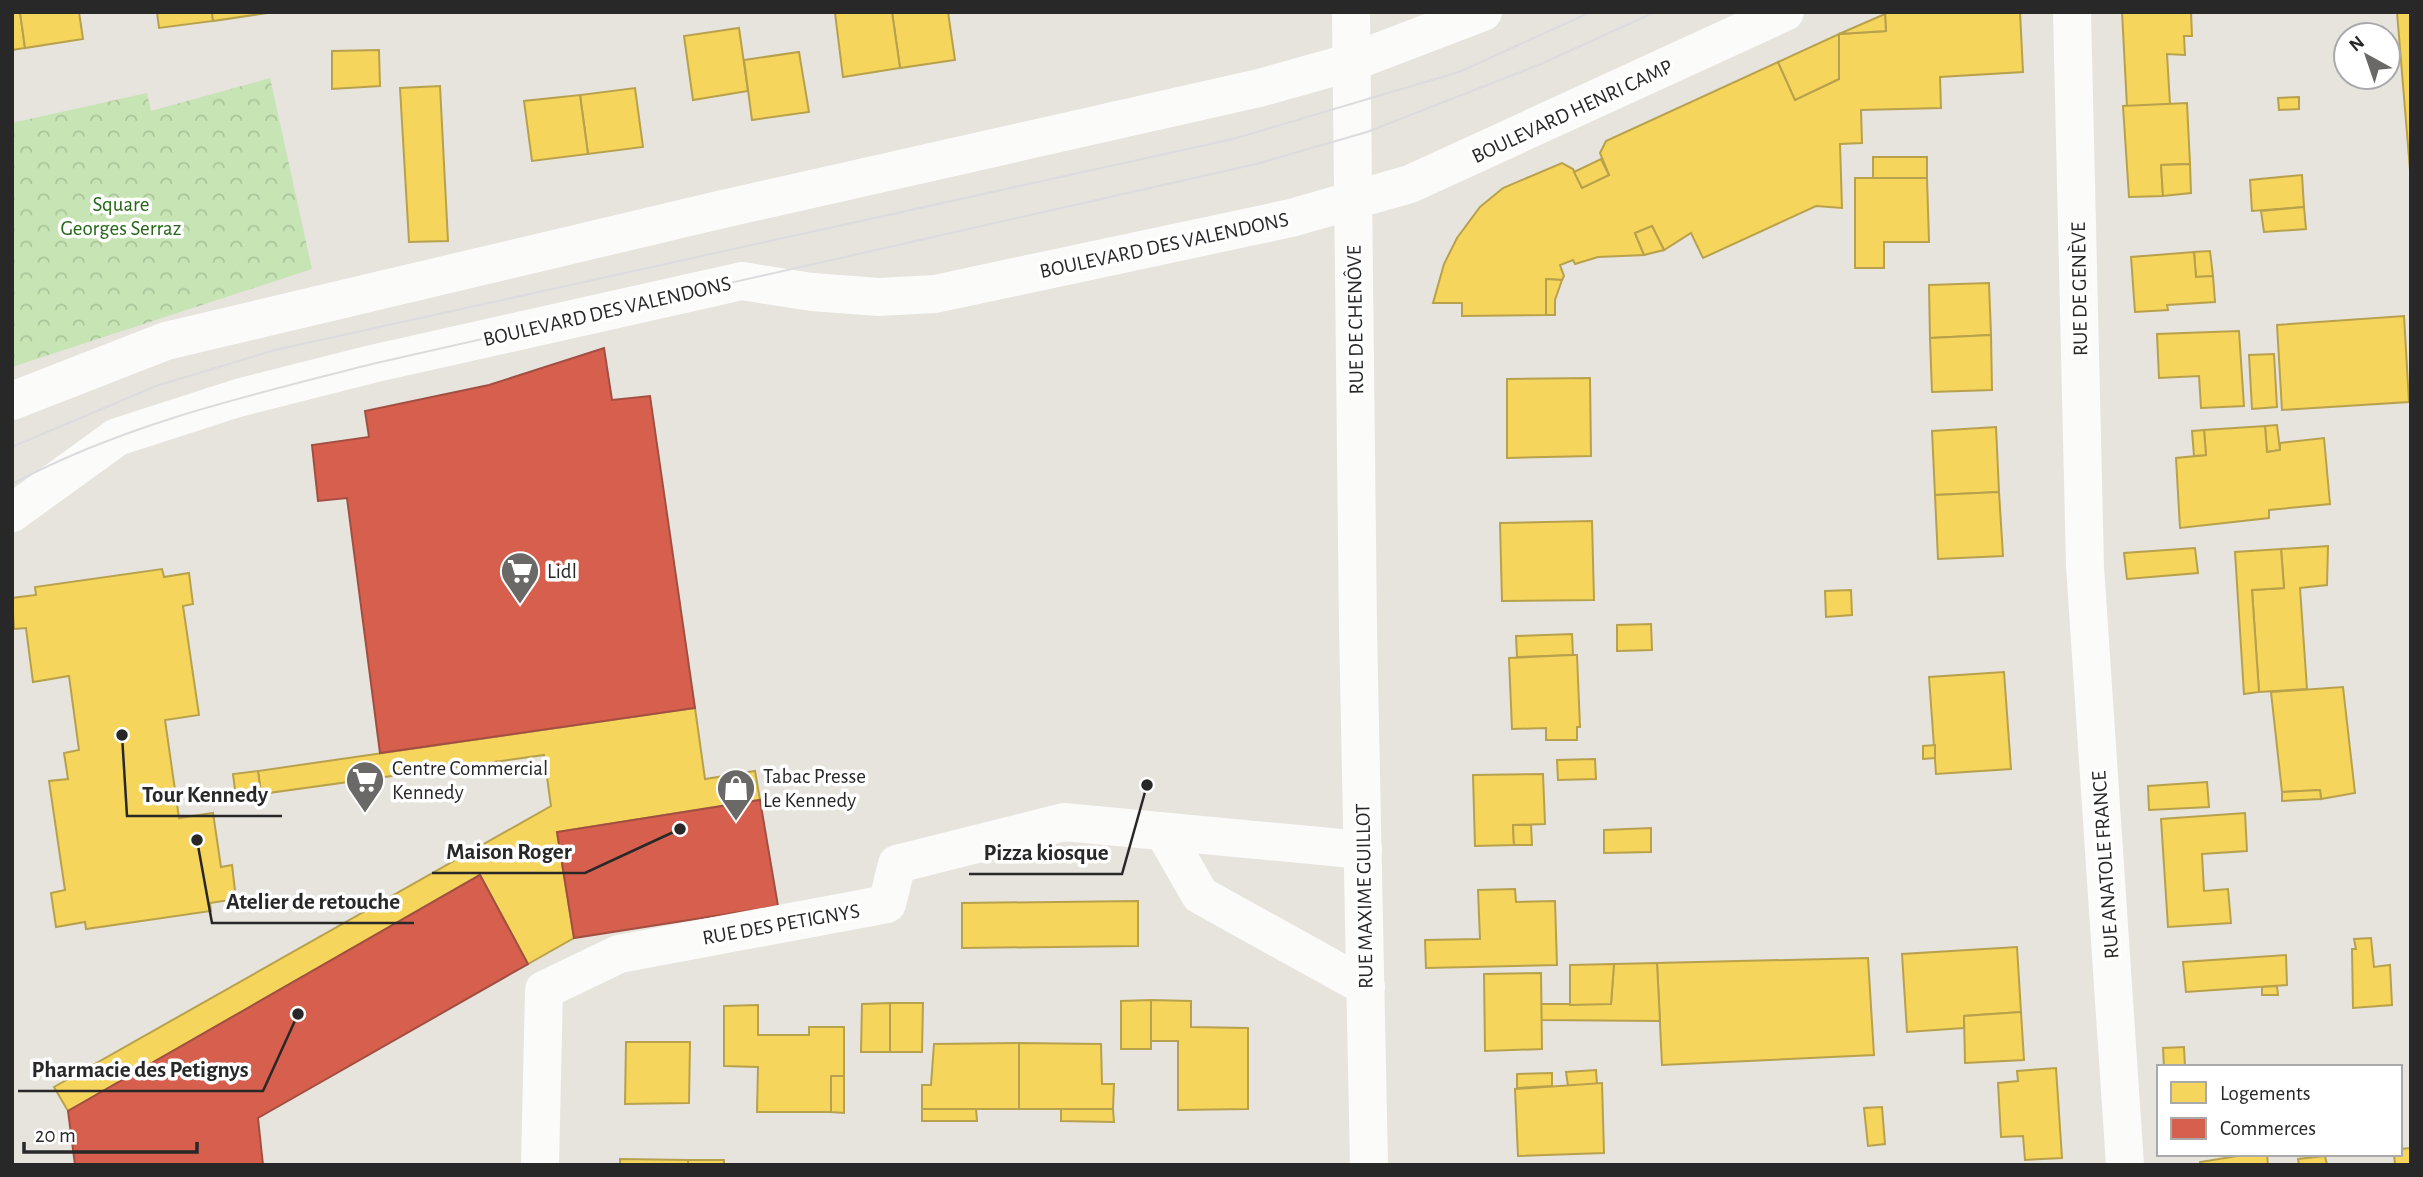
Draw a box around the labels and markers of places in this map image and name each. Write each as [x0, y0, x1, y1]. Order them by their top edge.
supermarket icon: Lidl [499, 550, 541, 605]
place label: Lidl [547, 561, 577, 582]
place label: Centre Commercial Kennedy [392, 758, 548, 803]
supermarket icon: Centre Commercial Kennedy [344, 759, 386, 814]
place label: Tabac Presse Le Kennedy [763, 766, 866, 811]
shop icon: Tabac Presse Le Kennedy [715, 767, 757, 822]
callout: Tour Kennedy [127, 772, 282, 816]
callout: Maison Roger [432, 829, 585, 873]
callout: Pizza kiosque [969, 830, 1122, 874]
callout: Atelier de retouche [212, 879, 414, 923]
callout: Pharmacie des Petignys [18, 1047, 263, 1091]

